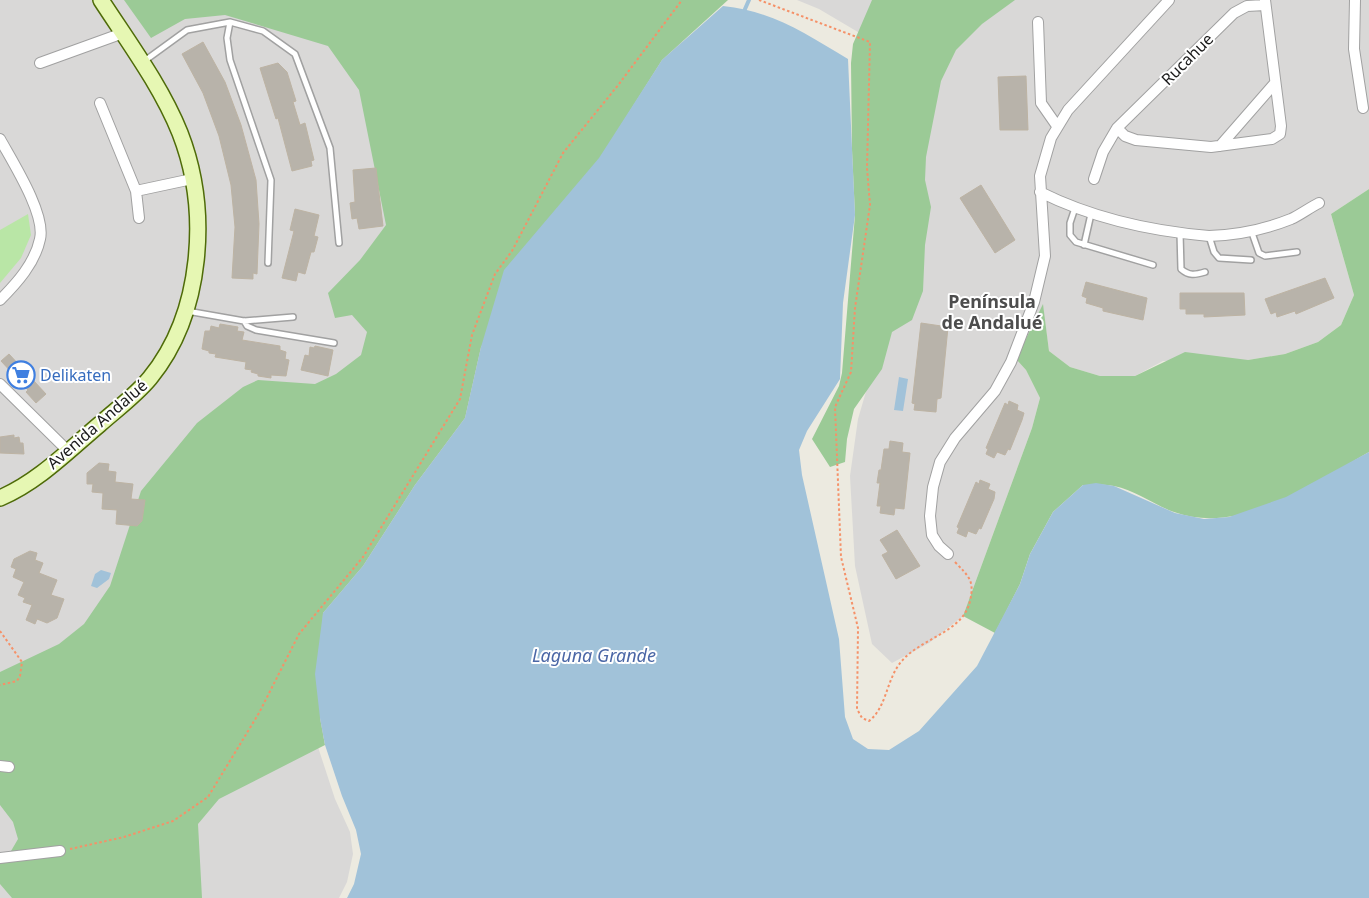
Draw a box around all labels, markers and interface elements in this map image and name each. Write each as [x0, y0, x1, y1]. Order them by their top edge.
street label: Rucahue [1156, 28, 1218, 90]
district label: Península de Andalué [942, 289, 1042, 334]
supermarket icon: Delikaten [6, 360, 36, 390]
place label: Delikaten [40, 364, 111, 386]
street label: Avenida Andalué [42, 374, 152, 474]
water label: Laguna Grande [532, 643, 656, 667]

